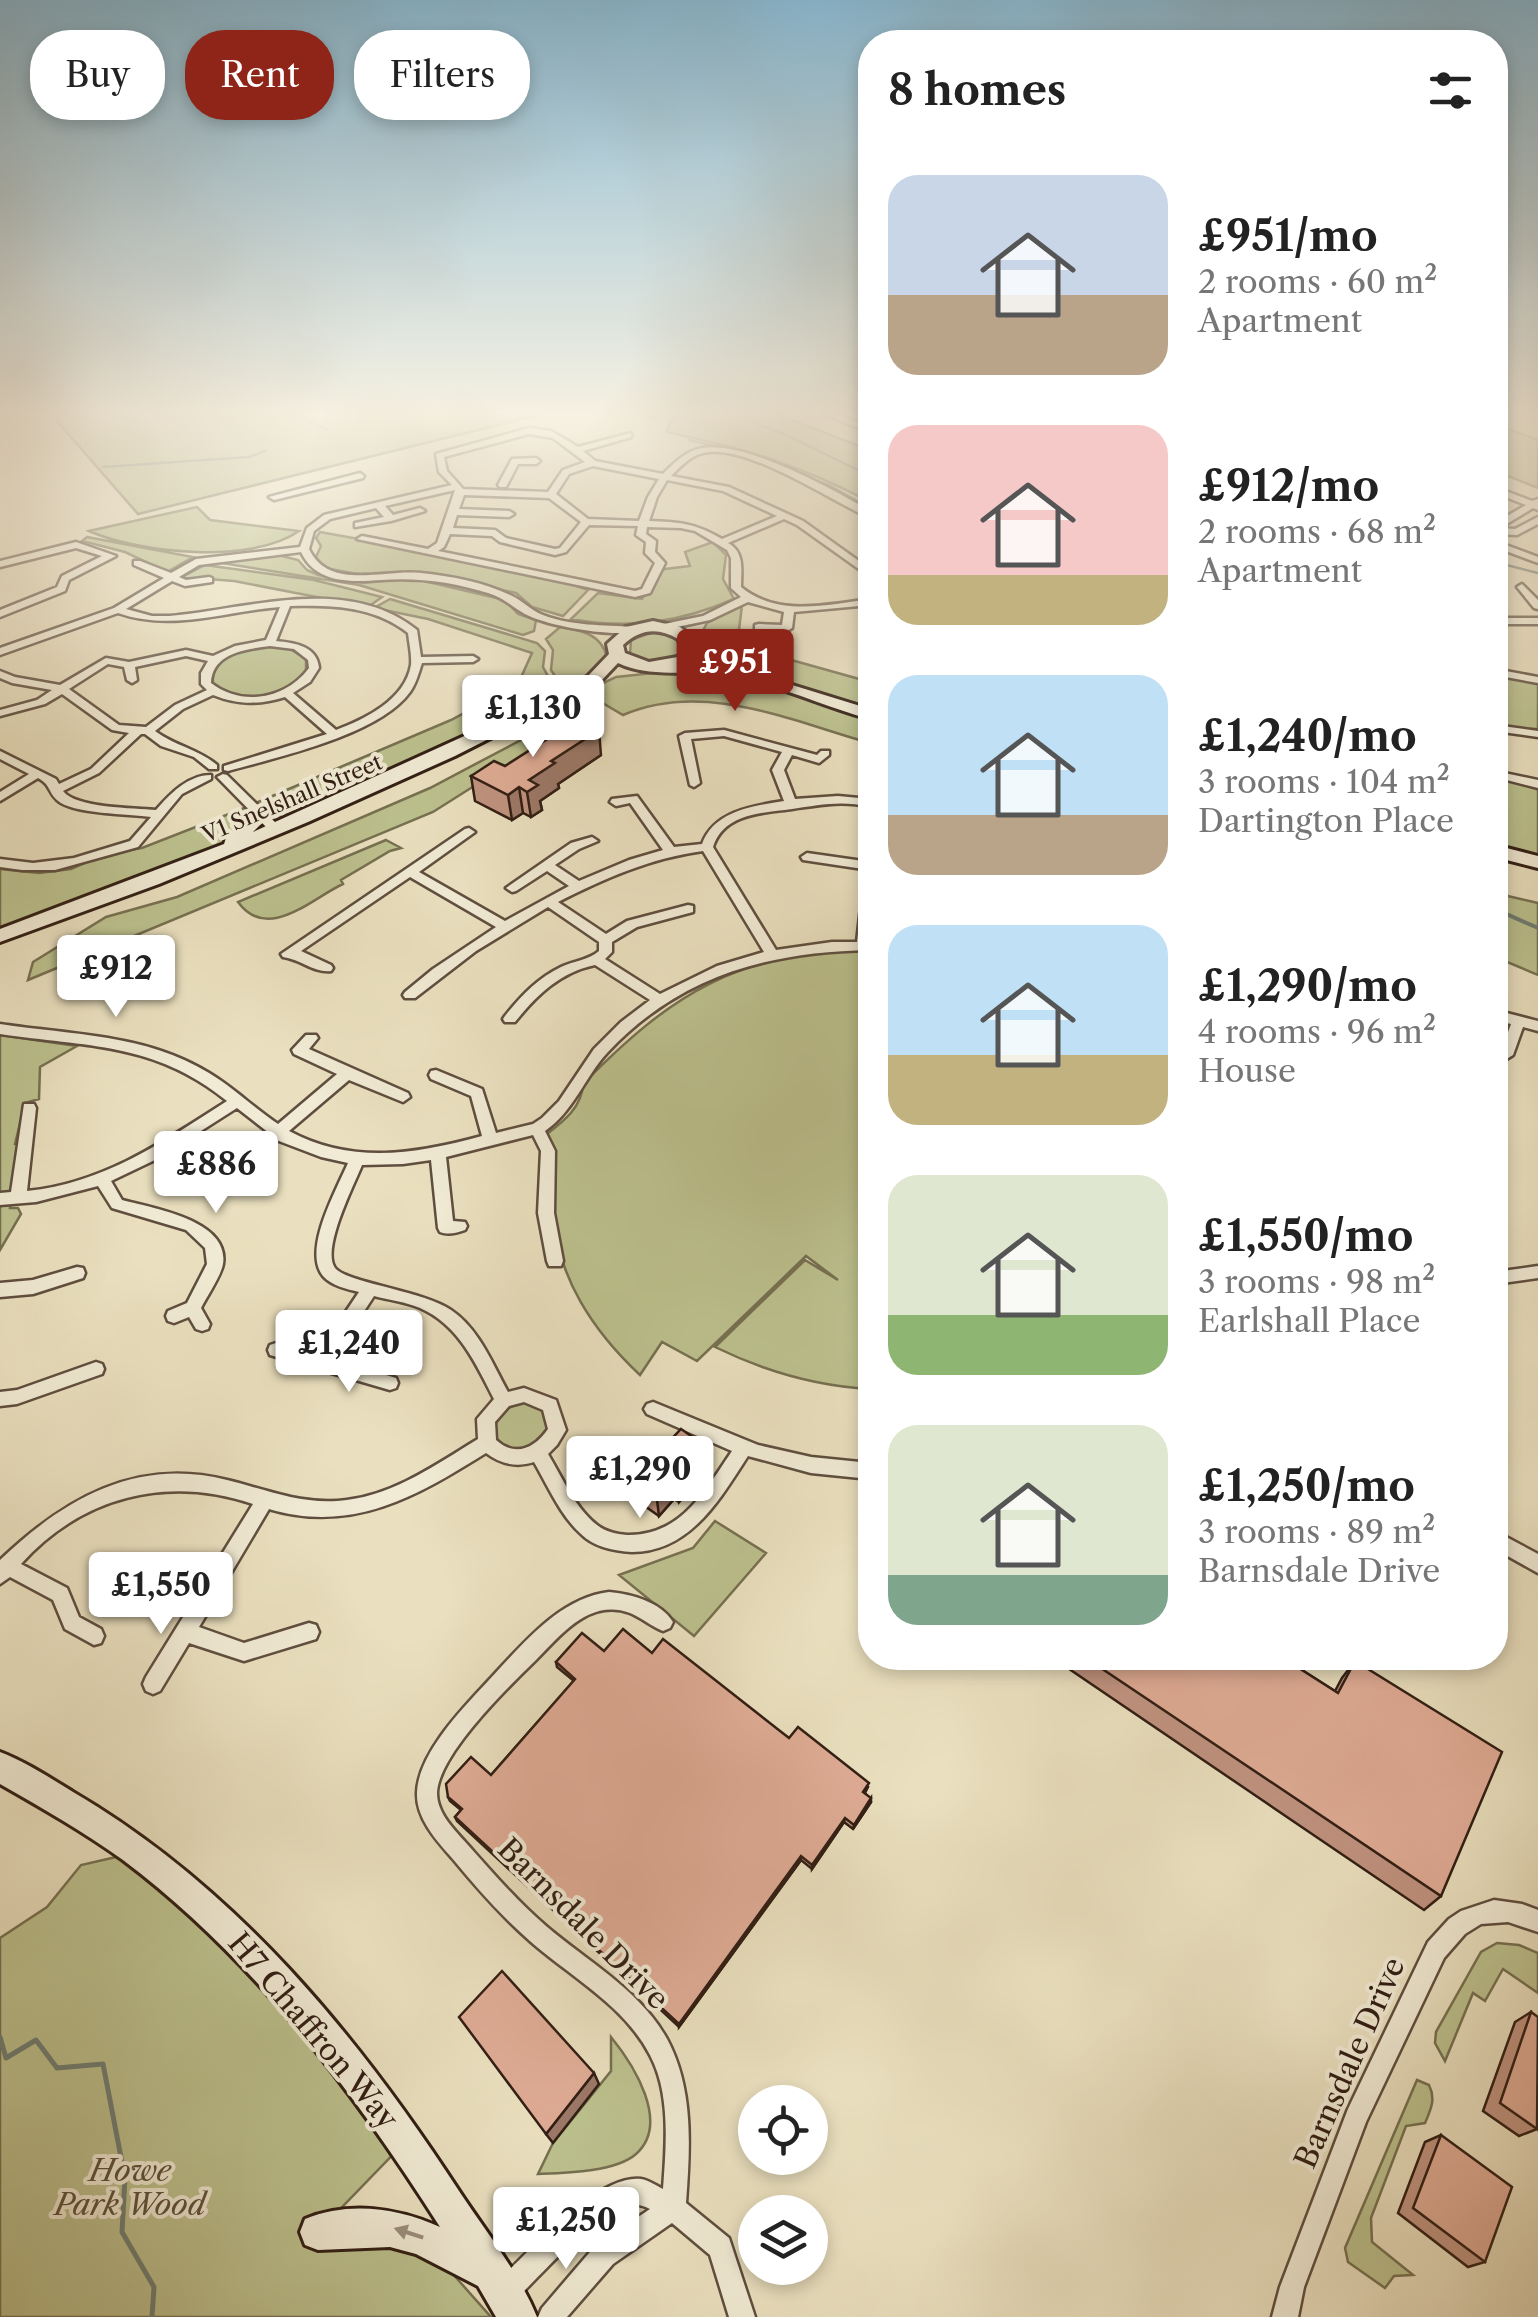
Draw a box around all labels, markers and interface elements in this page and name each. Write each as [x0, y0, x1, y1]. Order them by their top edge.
chip: Buy [30, 30, 165, 120]
chip: Rent [185, 30, 334, 120]
chip: Filters [354, 30, 530, 120]
icon: filters [1423, 63, 1478, 118]
text: 8 homes [888, 64, 1066, 116]
text: £951/mo [1198, 210, 1378, 262]
icon: home [968, 215, 1088, 335]
text: 2 rooms · 60 m² [1198, 262, 1437, 301]
text: Apartment [1198, 301, 1362, 340]
text: £912/mo [1198, 460, 1379, 512]
icon: home [968, 465, 1088, 585]
text: 2 rooms · 68 m² [1198, 512, 1436, 551]
text: Apartment [1198, 551, 1362, 590]
pin: £951 [676, 629, 794, 714]
text: £951 [699, 642, 771, 681]
pin: £1,130 [452, 675, 614, 760]
text: £1,130 [484, 688, 582, 727]
text: £1,240/mo [1198, 710, 1417, 762]
icon: home [968, 715, 1088, 835]
street label: V1 Snelshall Street [197, 748, 387, 849]
text: 3 rooms · 104 m² [1198, 762, 1450, 801]
text: Dartington Place [1198, 801, 1454, 840]
pin: £912 [57, 935, 175, 1020]
text: £912 [79, 948, 153, 987]
text: £1,290/mo [1198, 960, 1417, 1012]
icon: home [968, 965, 1088, 1085]
text: 4 rooms · 96 m² [1198, 1012, 1436, 1051]
text: House [1198, 1051, 1296, 1090]
pin: £886 [157, 1131, 275, 1216]
text: £886 [176, 1144, 256, 1183]
text: £1,550/mo [1198, 1210, 1413, 1262]
icon: home [968, 1215, 1088, 1335]
text: 3 rooms · 98 m² [1198, 1262, 1435, 1301]
text: Earlshall Place [1198, 1301, 1421, 1340]
pin: £1,240 [268, 1310, 430, 1395]
text: £1,240 [298, 1323, 400, 1362]
pin: £1,290 [559, 1436, 721, 1521]
text: £1,290 [588, 1449, 692, 1488]
text: £1,250/mo [1198, 1460, 1415, 1512]
icon: home [968, 1465, 1088, 1585]
text: 3 rooms · 89 m² [1198, 1512, 1435, 1551]
text: Barnsdale Drive [1198, 1551, 1440, 1590]
pin: £1,550 [80, 1552, 242, 1637]
text: £1,550 [111, 1565, 211, 1604]
street label: Barnsdale Drive [490, 1830, 677, 2017]
street label: H7 Chaffron Way [220, 1925, 406, 2137]
street label: Barnsdale Drive [1286, 1952, 1413, 2174]
map controls [738, 2085, 828, 2285]
button: locate [738, 2085, 828, 2175]
park label: Howe Park Wood [52, 2152, 209, 2223]
pin: £1,250 [485, 2187, 647, 2272]
button: layers [738, 2195, 828, 2285]
text: £1,250 [515, 2200, 617, 2239]
one-way arrow [393, 2225, 423, 2240]

